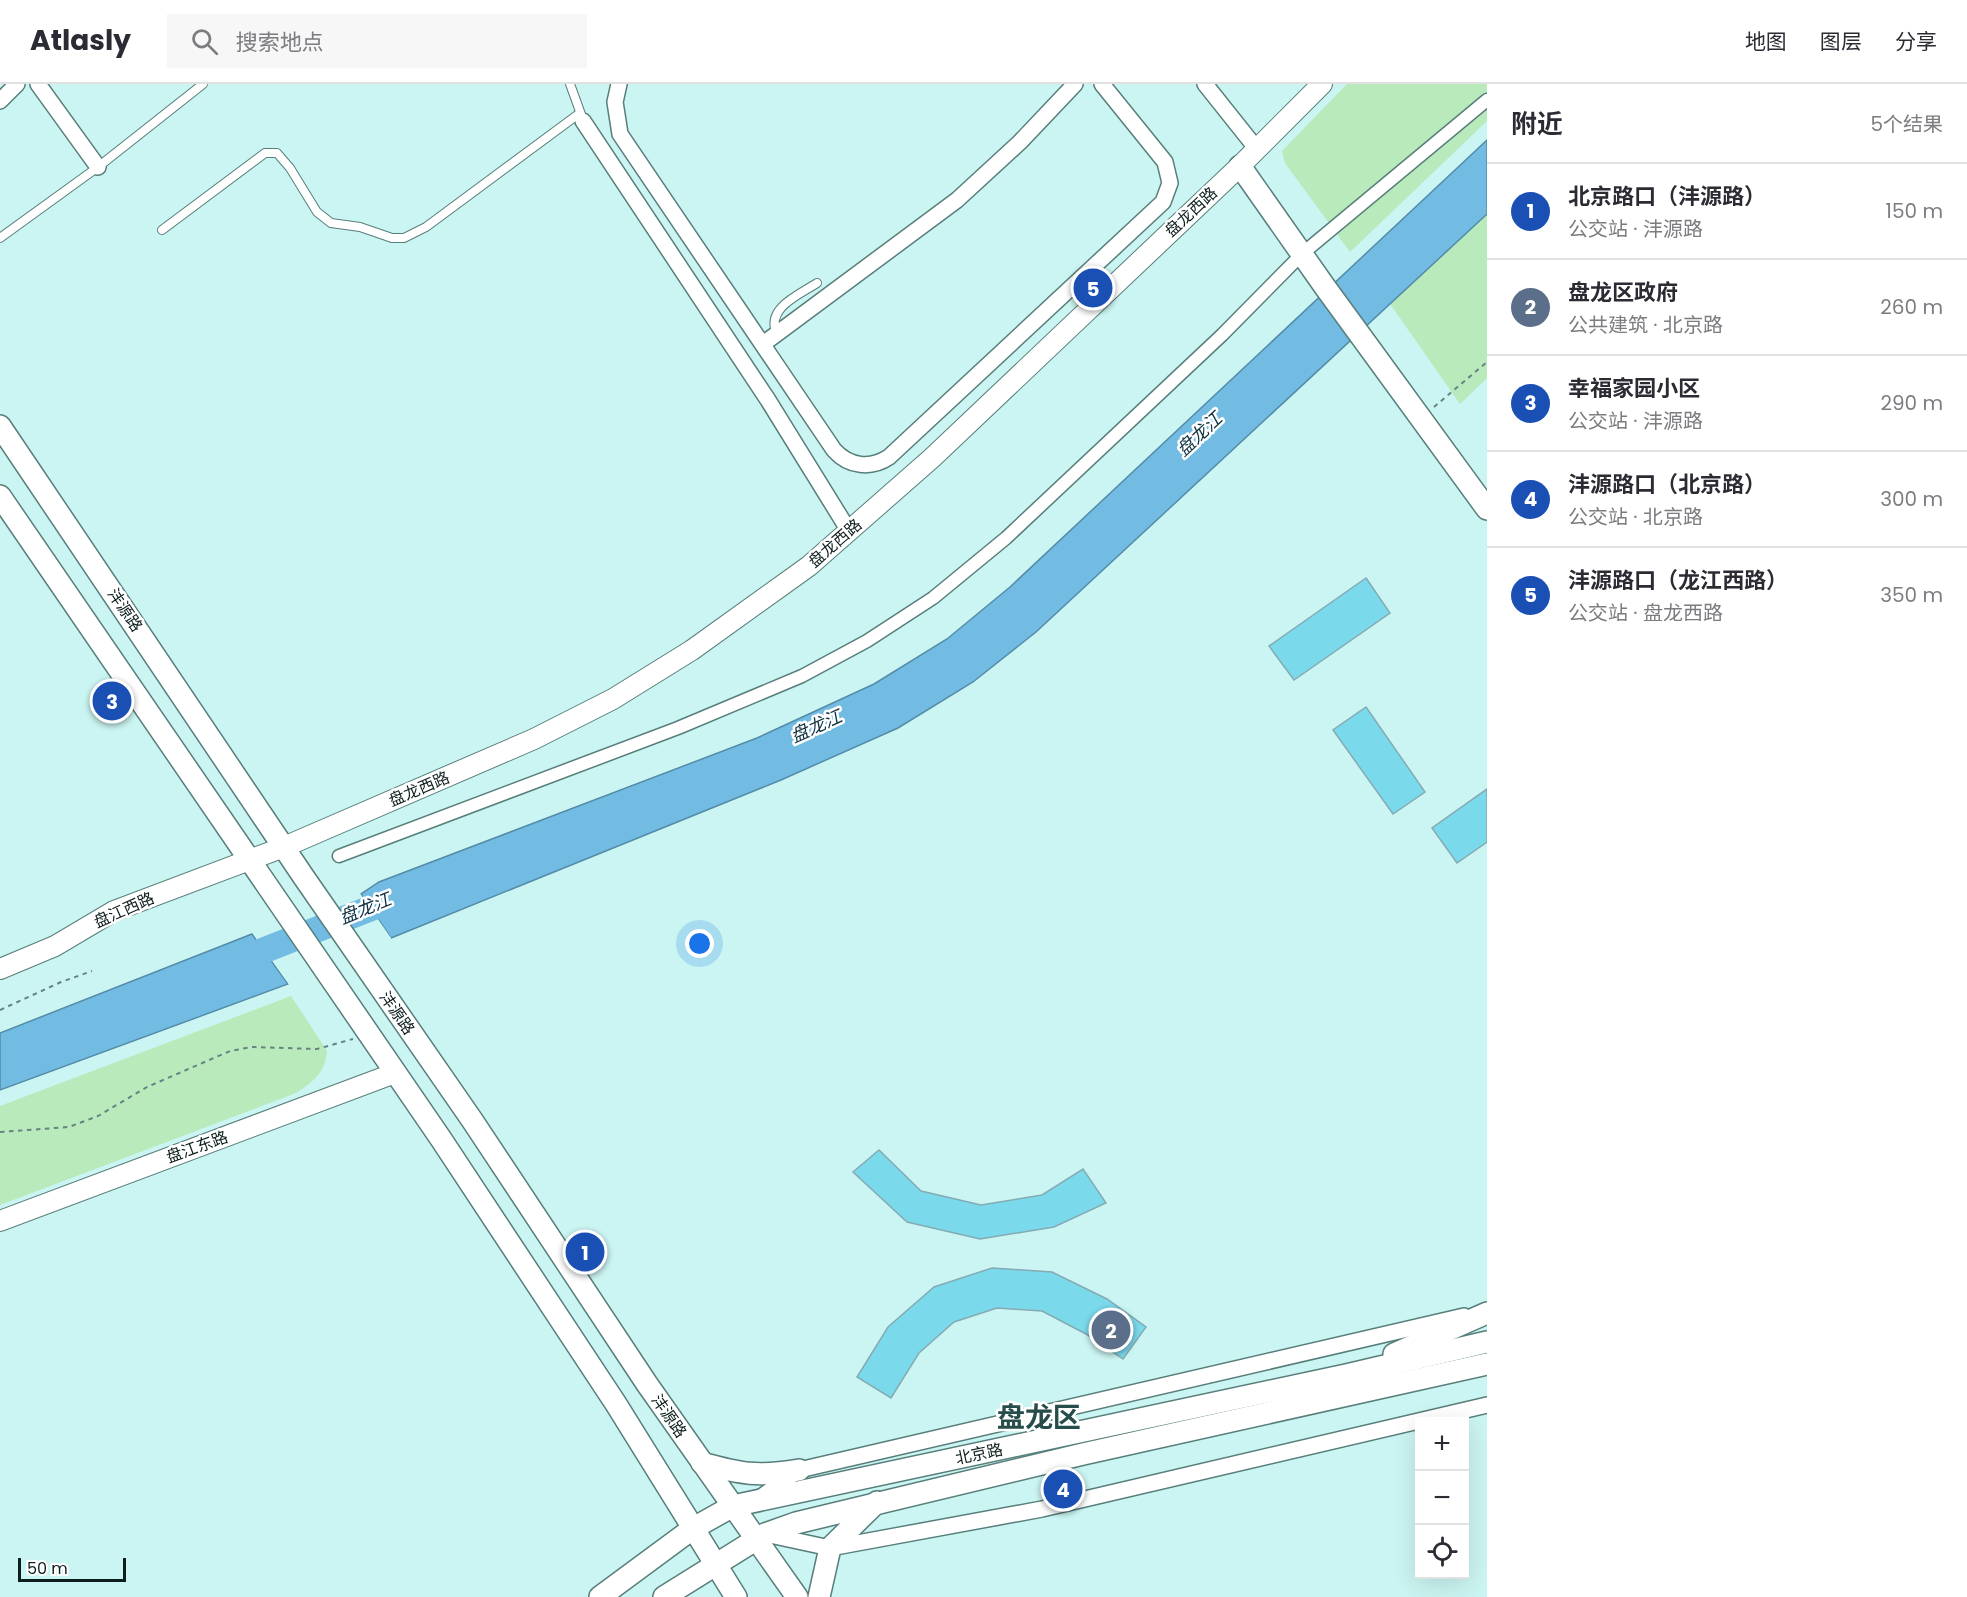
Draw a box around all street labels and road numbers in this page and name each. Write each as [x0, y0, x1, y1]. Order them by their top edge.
street label: 盘龙西路 [1160, 182, 1222, 242]
street label: 盘龙西路 [803, 513, 867, 573]
street label: 沣源路 [102, 584, 148, 636]
street label: 盘龙西路 [385, 766, 453, 812]
street label: 盘江西路 [90, 886, 158, 934]
street label: 沣源路 [374, 987, 420, 1039]
street label: 盘江东路 [163, 1125, 231, 1169]
street label: 沣源路 [646, 1390, 692, 1442]
street label: 北京路 [953, 1438, 1005, 1470]

